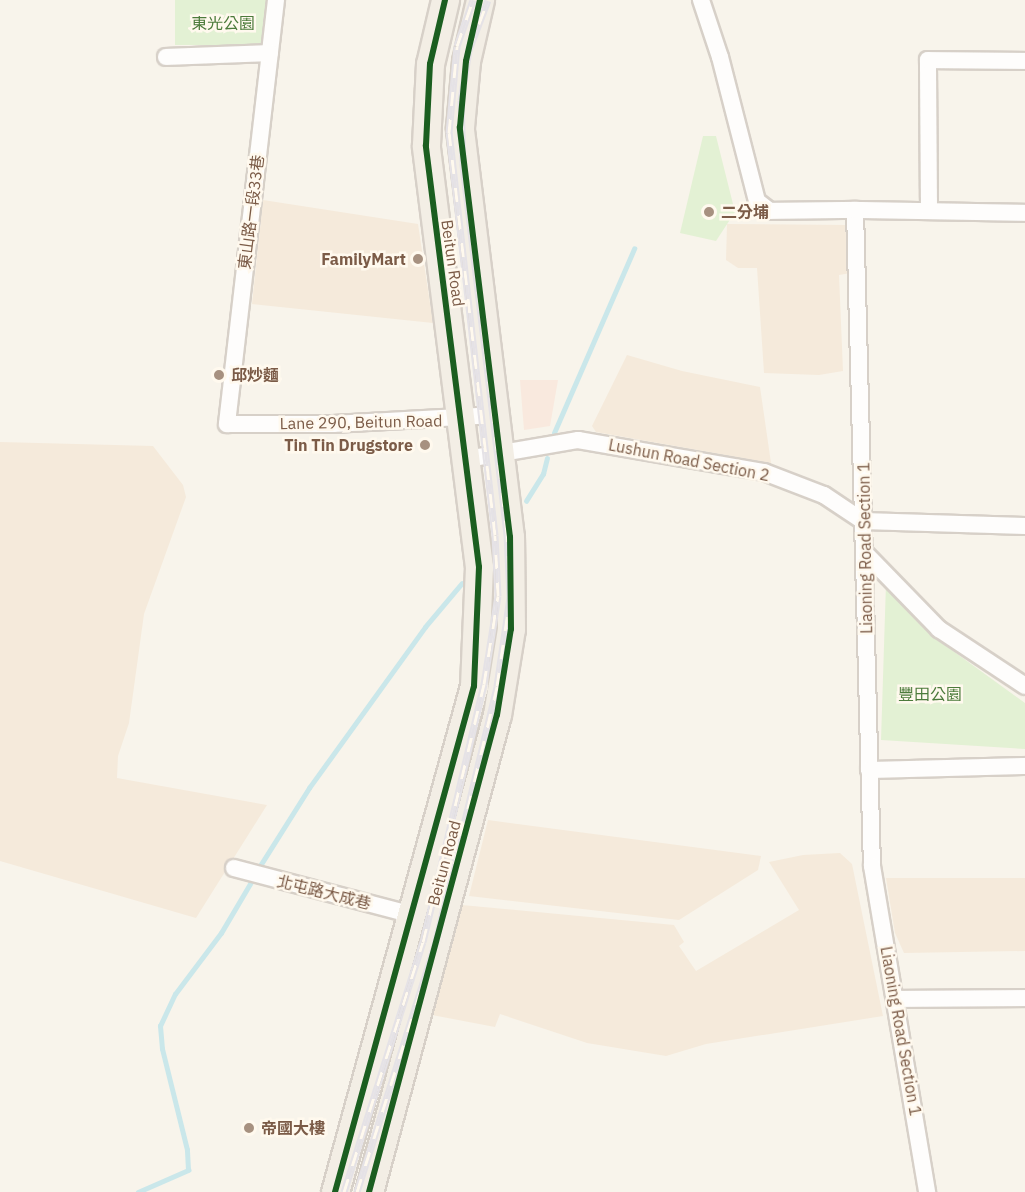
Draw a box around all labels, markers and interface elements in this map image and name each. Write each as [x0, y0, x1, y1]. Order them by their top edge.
park label: 東光公園 [191, 13, 255, 33]
street label: 東山路一段33巷 [234, 154, 268, 270]
place label: 二分埔 [721, 202, 769, 222]
marker: 二分埔 [702, 205, 716, 219]
street label: Beitun Road [437, 218, 469, 308]
place label: FamilyMart [321, 249, 406, 269]
marker: FamilyMart [411, 252, 425, 266]
place label: 邱炒麵 [231, 365, 279, 385]
marker: 邱炒麵 [212, 368, 226, 382]
street label: Lane 290, Beitun Road [279, 411, 443, 433]
place label: Tin Tin Drugstore [284, 435, 413, 455]
street label: Lushun Road Section 2 [607, 435, 771, 485]
marker: Tin Tin Drugstore [418, 438, 432, 452]
street label: Liaoning Road Section 1 [854, 462, 876, 634]
park label: 豐田公園 [898, 684, 962, 704]
street label: Beitun Road [423, 818, 465, 908]
street label: 北屯路大成巷 [275, 871, 373, 913]
street label: Liaoning Road Section 1 [877, 945, 925, 1117]
place label: 帝國大樓 [261, 1118, 325, 1138]
marker: 帝國大樓 [242, 1121, 256, 1135]

